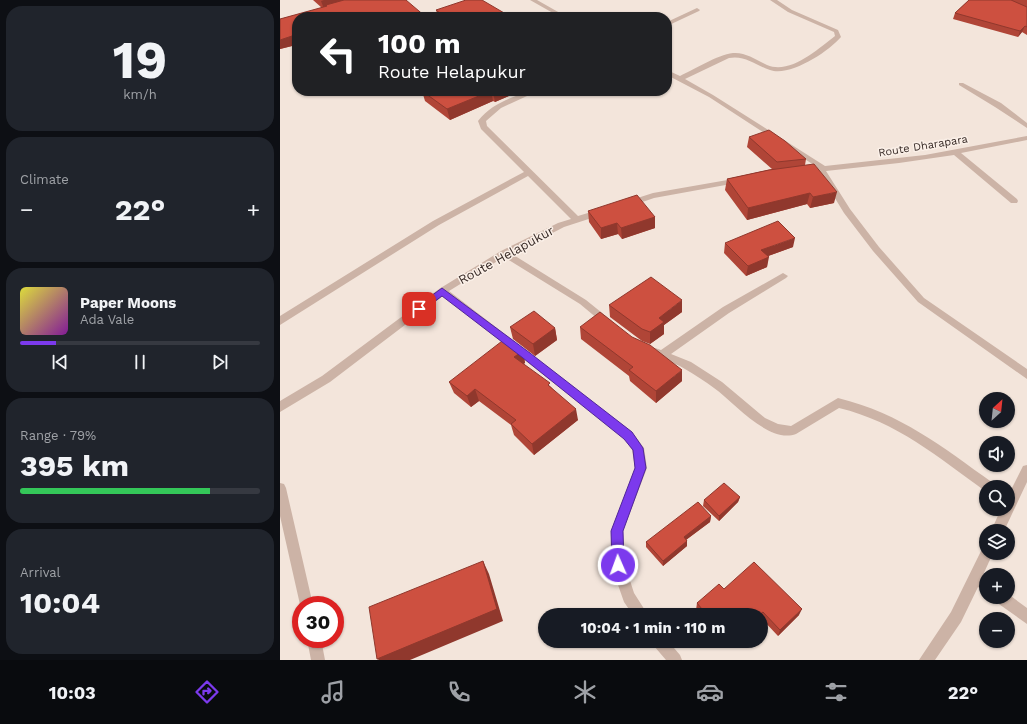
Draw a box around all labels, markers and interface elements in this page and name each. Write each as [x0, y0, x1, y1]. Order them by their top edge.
text: 100 m [378, 27, 461, 60]
icon: left [312, 28, 364, 80]
text: 19 [113, 30, 167, 91]
text: Route Helapukur [378, 61, 526, 82]
text: km/h [123, 87, 157, 102]
street label: Route Dharapara [877, 133, 969, 159]
text: Climate [20, 172, 69, 187]
text: 22° [115, 192, 165, 227]
text: − [20, 197, 33, 222]
text: + [247, 197, 260, 222]
street label: Route Helapukur [456, 223, 556, 287]
pin [402, 292, 436, 326]
text: Paper Moons [80, 294, 176, 312]
icon: arrive [408, 298, 430, 320]
text: Ada Vale [80, 312, 134, 327]
icon: previous [49, 351, 71, 373]
icon: pause [129, 351, 151, 373]
icon: next [209, 351, 231, 373]
north arrow [979, 392, 1015, 428]
map controls [979, 392, 1015, 648]
text: Range · 79% [20, 428, 96, 443]
button: sound [979, 436, 1015, 472]
text: 395 km [20, 448, 129, 483]
button: search [979, 480, 1015, 516]
button: layers [979, 524, 1015, 560]
position arrow [597, 544, 639, 586]
text: Arrival [20, 565, 61, 580]
button: + [979, 568, 1015, 604]
text: 10:04 [20, 585, 100, 620]
speed limit sign: 30 [292, 596, 344, 648]
button: − [979, 612, 1015, 648]
text: 10:04 · 1 min · 110 m [581, 619, 725, 637]
icon: directions [193, 678, 221, 706]
icon: music [319, 678, 347, 706]
icon: phone [445, 678, 473, 706]
icon: climate [571, 678, 599, 706]
icon: car [696, 678, 724, 706]
icon: filters [822, 678, 850, 706]
text: 10:03 [49, 682, 96, 703]
text: 22° [948, 682, 978, 703]

